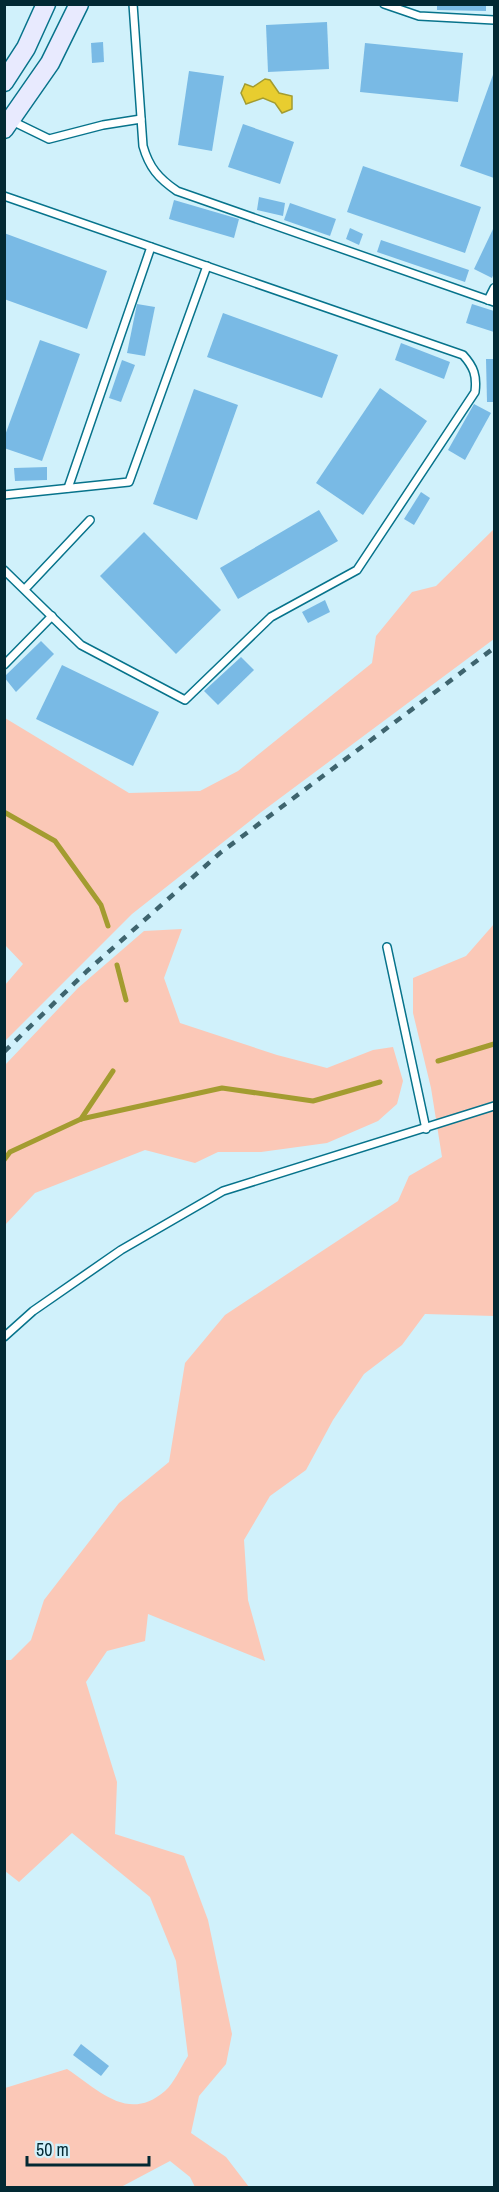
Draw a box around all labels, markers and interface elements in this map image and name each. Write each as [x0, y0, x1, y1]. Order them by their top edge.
scale bar [27, 2129, 148, 2167]
text: 50 m [36, 2137, 69, 2162]

